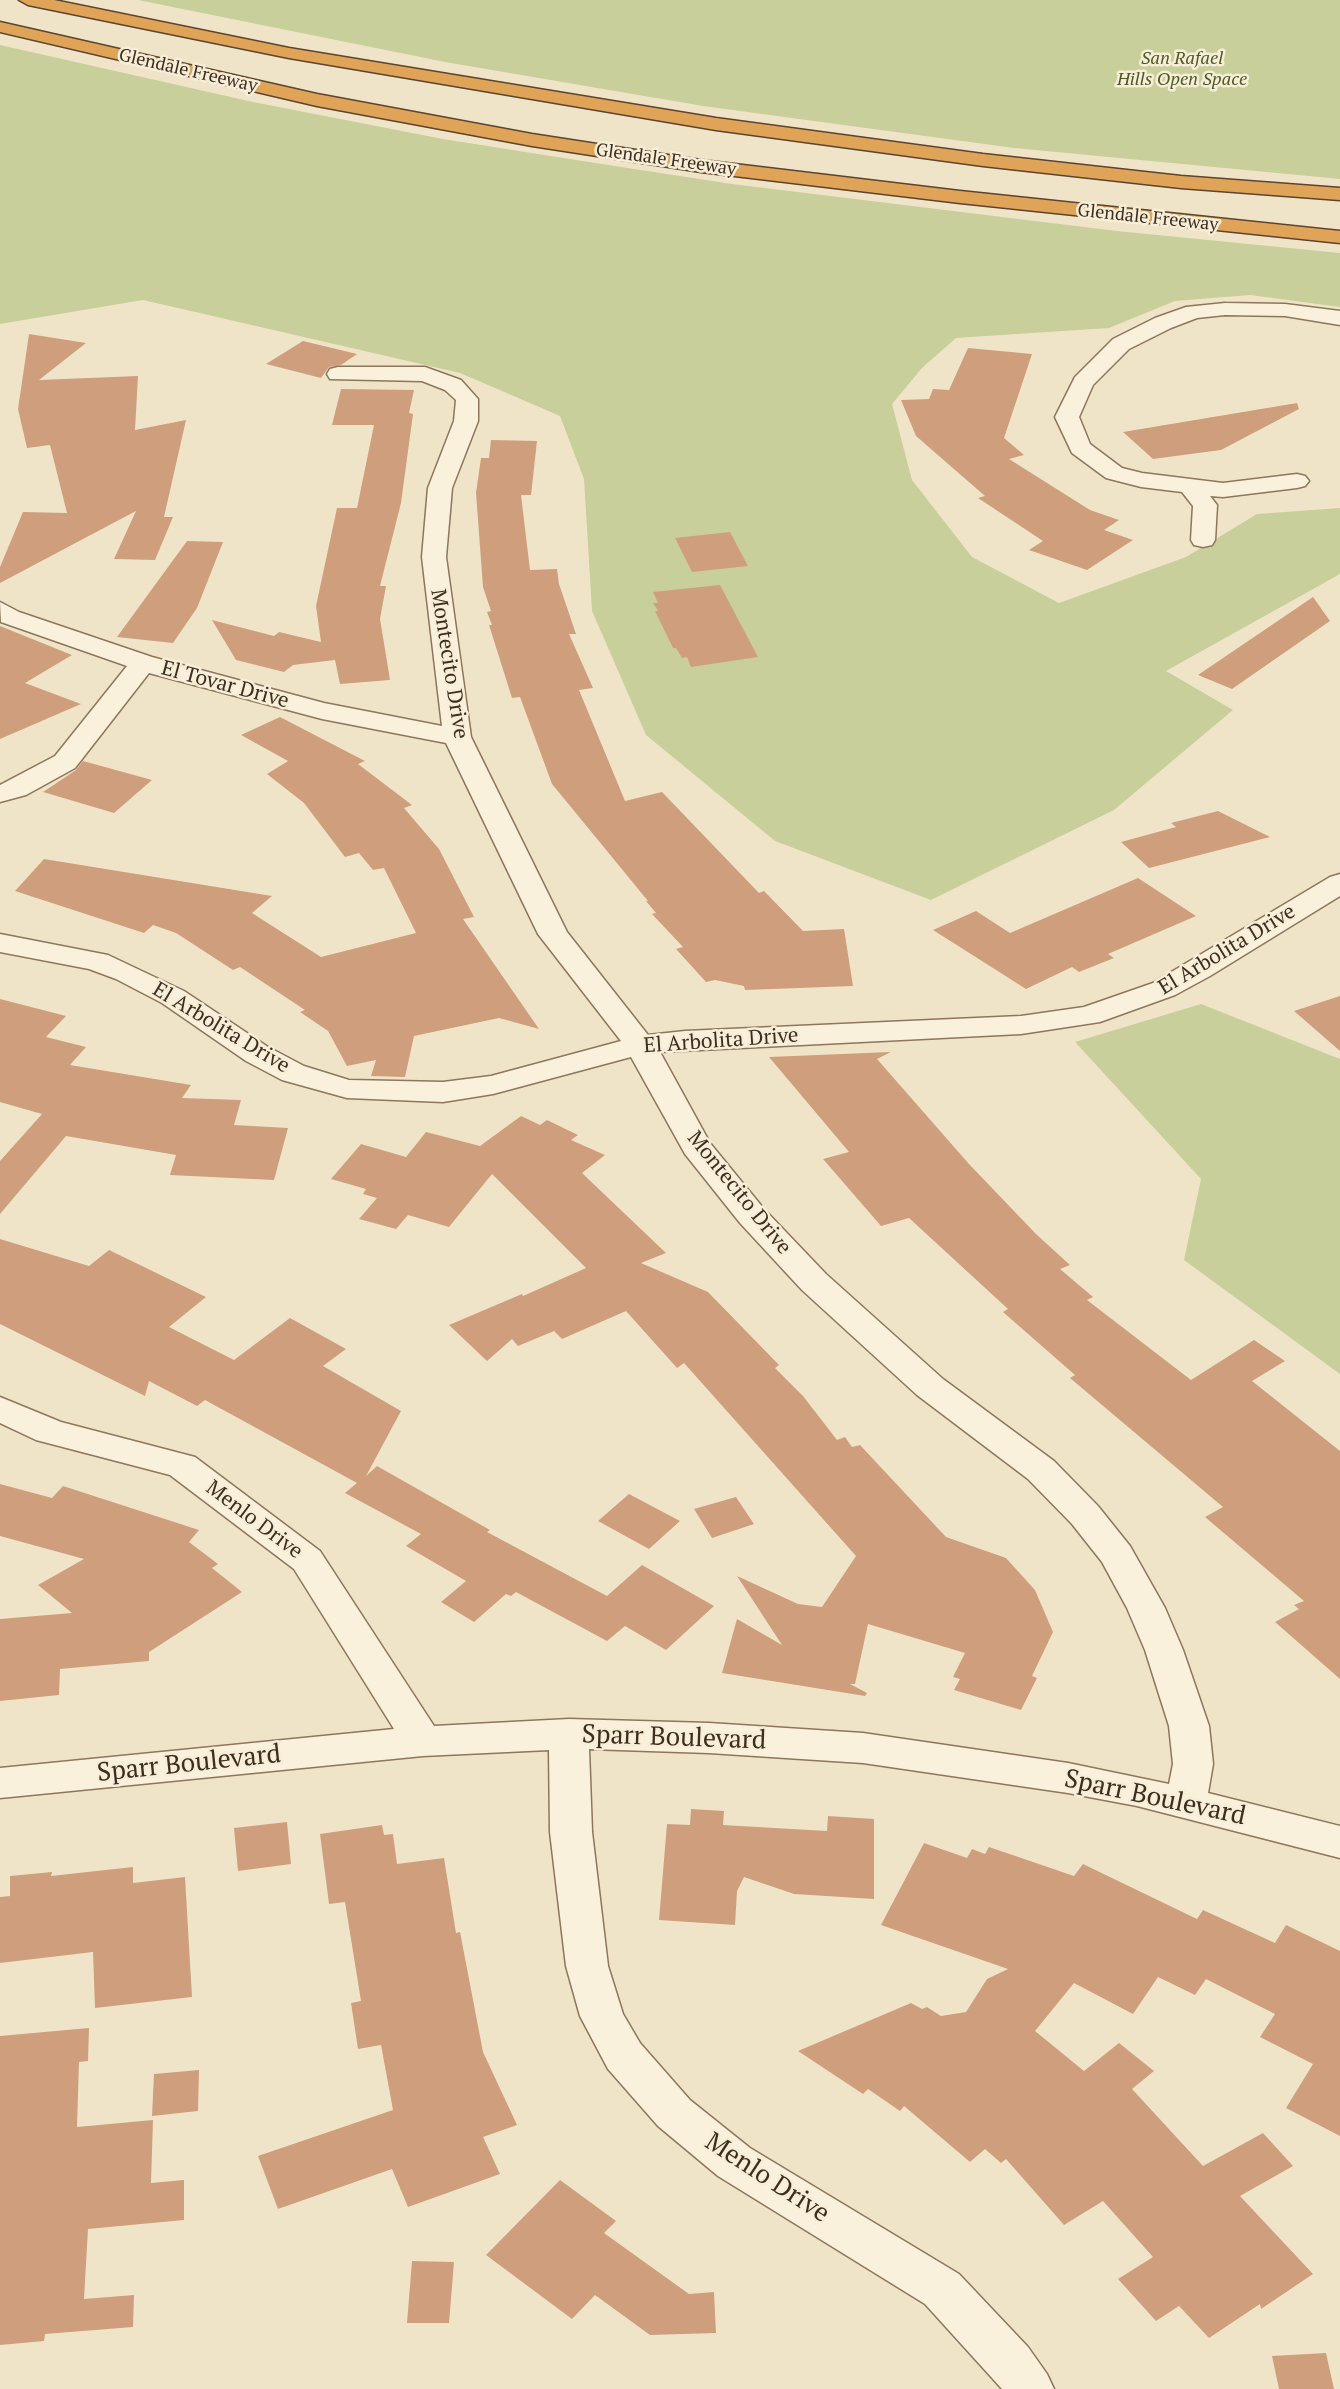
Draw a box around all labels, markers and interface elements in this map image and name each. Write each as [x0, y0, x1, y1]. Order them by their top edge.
street label: Glendale Freeway [117, 45, 259, 97]
park label: San Rafael Hills Open Space [1117, 48, 1247, 90]
street label: Glendale Freeway [594, 139, 738, 181]
street label: Glendale Freeway [1076, 200, 1220, 236]
street label: Montecito Drive [425, 587, 473, 741]
street label: El Tovar Drive [158, 656, 292, 714]
street label: El Arbolita Drive [1154, 899, 1300, 1001]
street label: El Arbolita Drive [148, 977, 294, 1079]
street label: El Arbolita Drive [643, 1023, 799, 1059]
street label: Montecito Drive [682, 1126, 796, 1260]
street label: Menlo Drive [201, 1476, 307, 1564]
street label: Sparr Boulevard [581, 1719, 767, 1757]
street label: Sparr Boulevard [96, 1739, 282, 1789]
street label: Sparr Boulevard [1062, 1764, 1248, 1832]
street label: Menlo Drive [699, 2126, 835, 2230]

